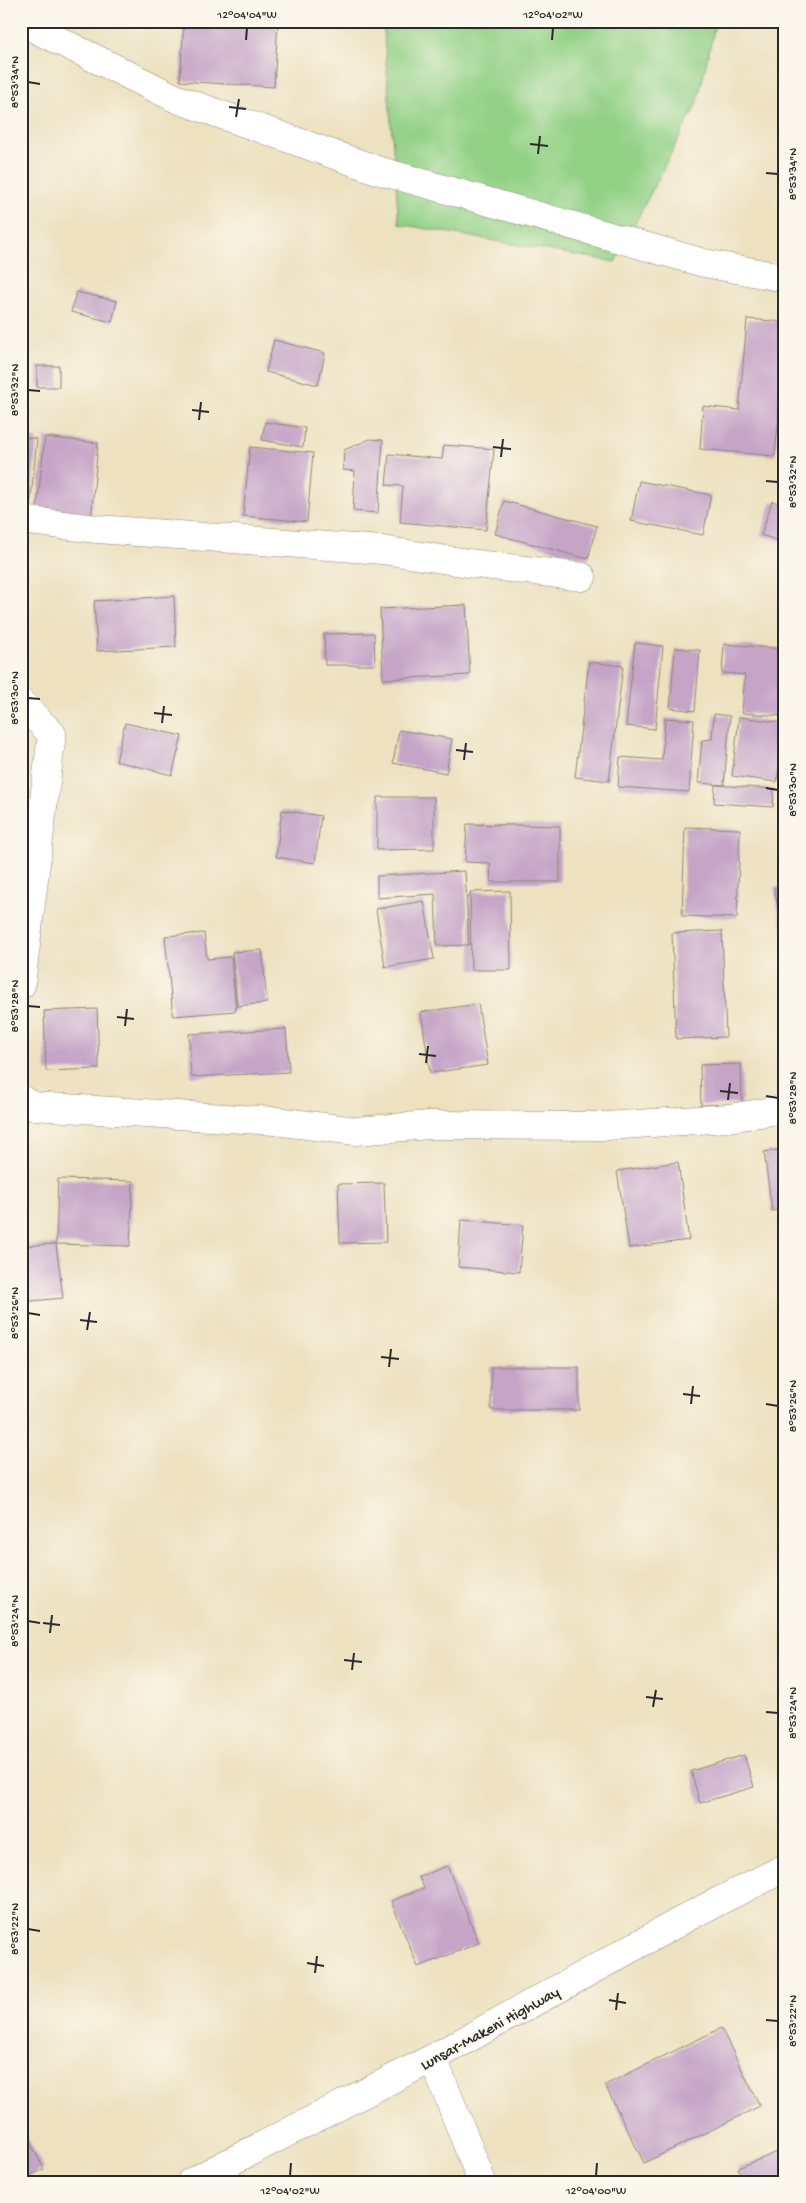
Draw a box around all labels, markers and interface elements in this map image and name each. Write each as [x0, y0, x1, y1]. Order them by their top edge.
text: 12°04'04"W [216, 9, 277, 23]
text: 12°04'02"W [522, 9, 583, 23]
text: 8°53'34"N [9, 56, 23, 108]
text: 8°53'34"N [787, 148, 801, 200]
text: 8°53'32"N [9, 364, 23, 416]
text: 8°53'32"N [787, 456, 801, 508]
text: 8°53'30"N [9, 671, 23, 725]
text: 8°53'30"N [787, 763, 801, 817]
text: 8°53'28"N [9, 979, 23, 1032]
text: 8°53'28"N [787, 1071, 801, 1124]
text: 8°53'26"N [9, 1287, 23, 1339]
text: 8°53'26"N [787, 1380, 801, 1432]
text: 8°53'24"N [9, 1595, 23, 1647]
text: 8°53'24"N [787, 1687, 801, 1739]
text: 8°53'22"N [9, 1903, 23, 1955]
street label: Lunsar-Makeni Highway [418, 1984, 564, 2076]
text: 8°53'22"N [787, 1995, 801, 2047]
text: 12°04'02"W [259, 2185, 320, 2199]
text: 12°04'00"W [565, 2185, 626, 2199]

